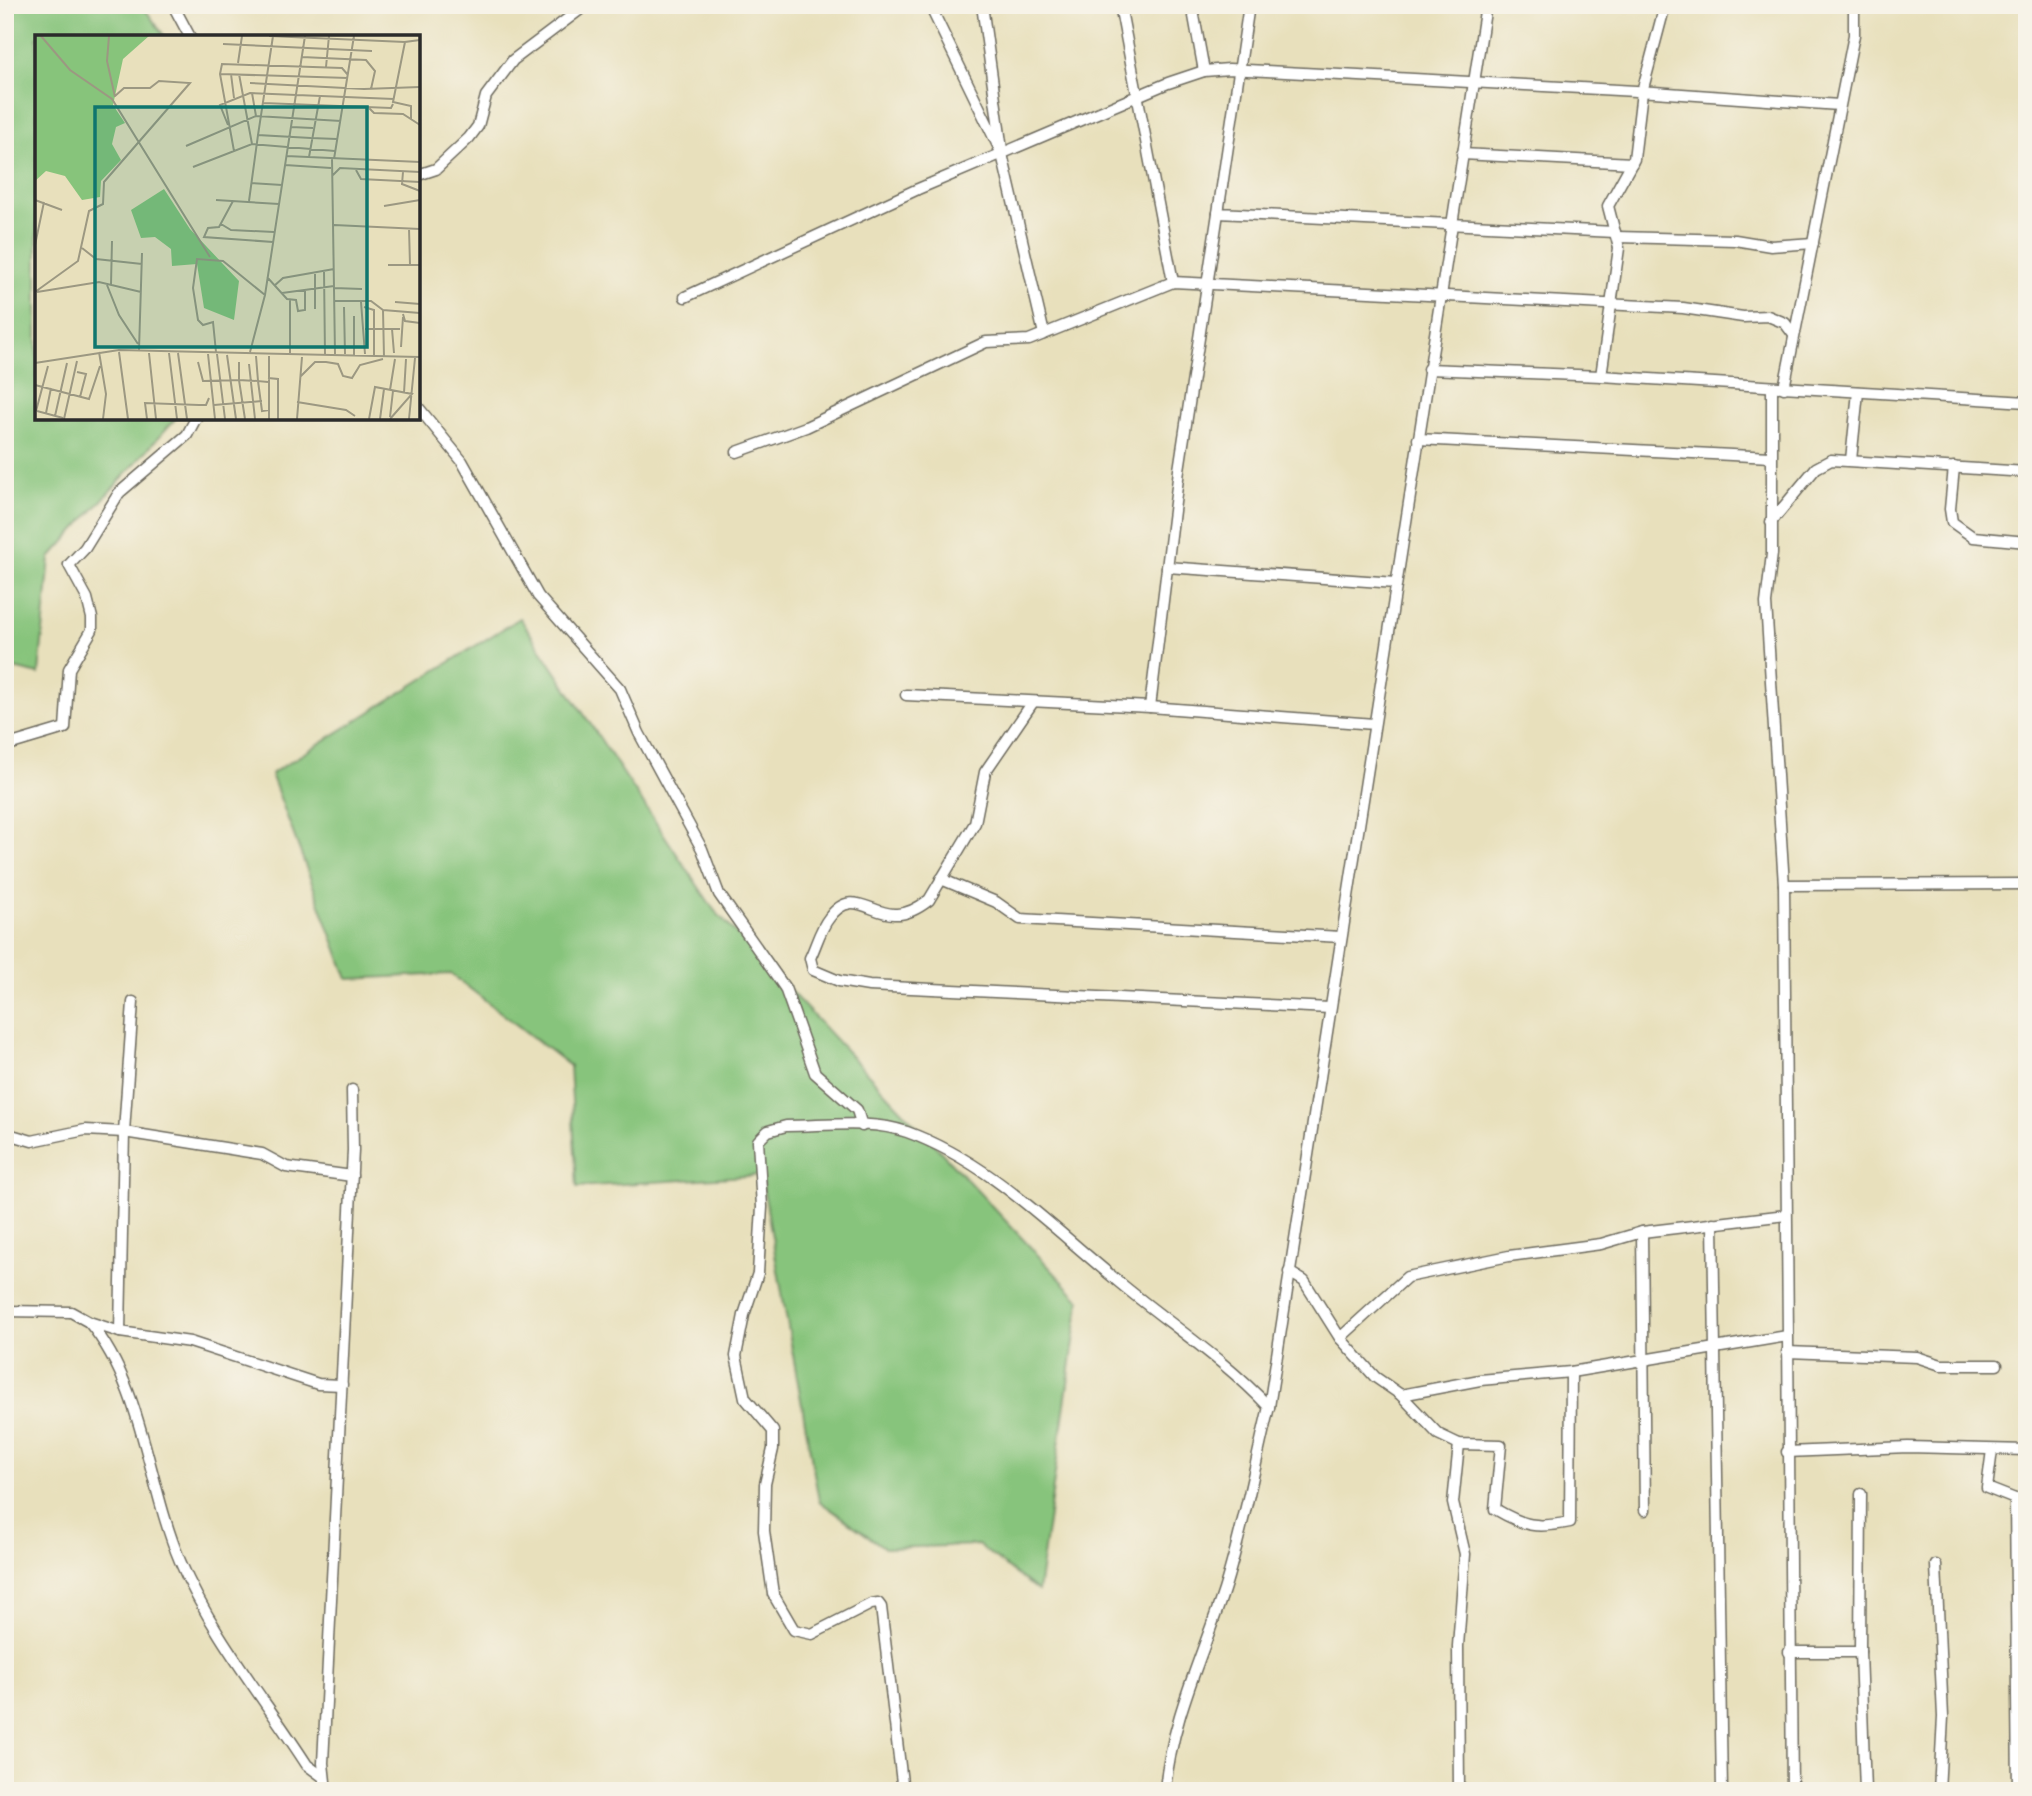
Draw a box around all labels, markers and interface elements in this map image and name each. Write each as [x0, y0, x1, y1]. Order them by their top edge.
inset map [35, 35, 420, 420]

